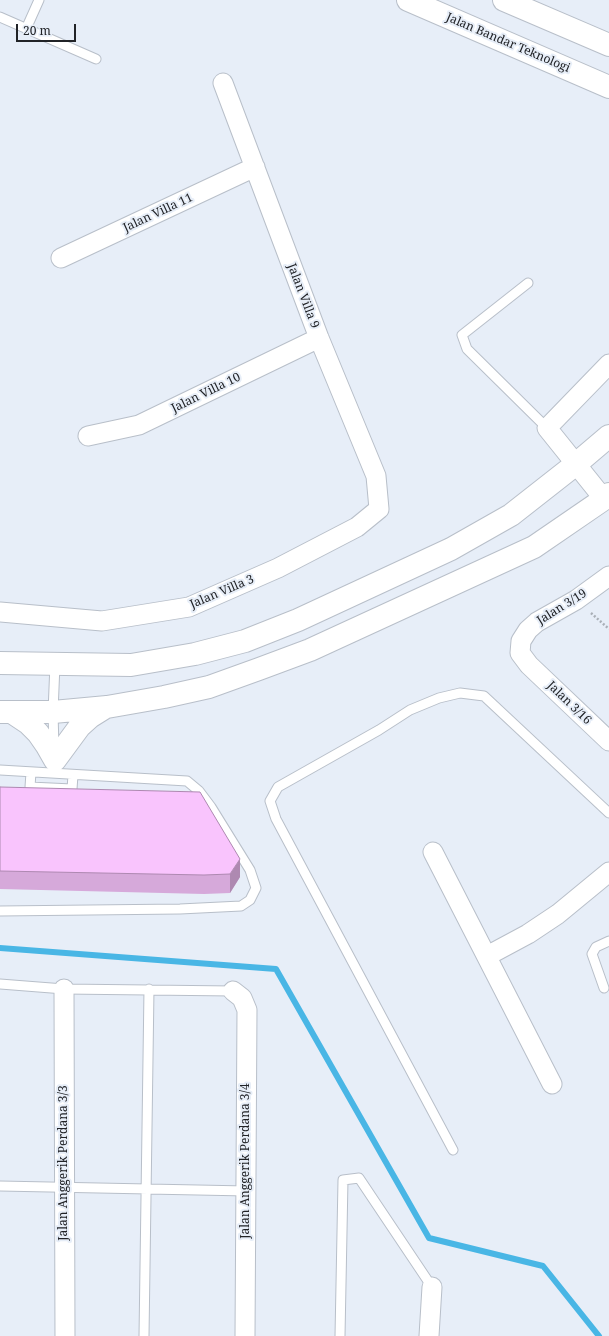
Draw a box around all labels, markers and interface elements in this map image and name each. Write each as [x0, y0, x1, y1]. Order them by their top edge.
street label: Jalan Bandar Teknologi [444, 10, 572, 76]
scale bar [18, 16, 78, 42]
text: 20 m [23, 22, 51, 39]
street label: Jalan Villa 11 [121, 191, 195, 235]
street label: Jalan Villa 9 [284, 262, 322, 330]
street label: Jalan Villa 10 [169, 370, 243, 416]
street label: Jalan Villa 3 [188, 572, 256, 612]
street label: Jalan 3/19 [534, 586, 590, 628]
street label: Jalan 3/16 [544, 678, 594, 728]
street label: Jalan Anggerik Perdana 3/4 [239, 1083, 253, 1239]
street label: Jalan Anggerik Perdana 3/3 [57, 1085, 71, 1241]

